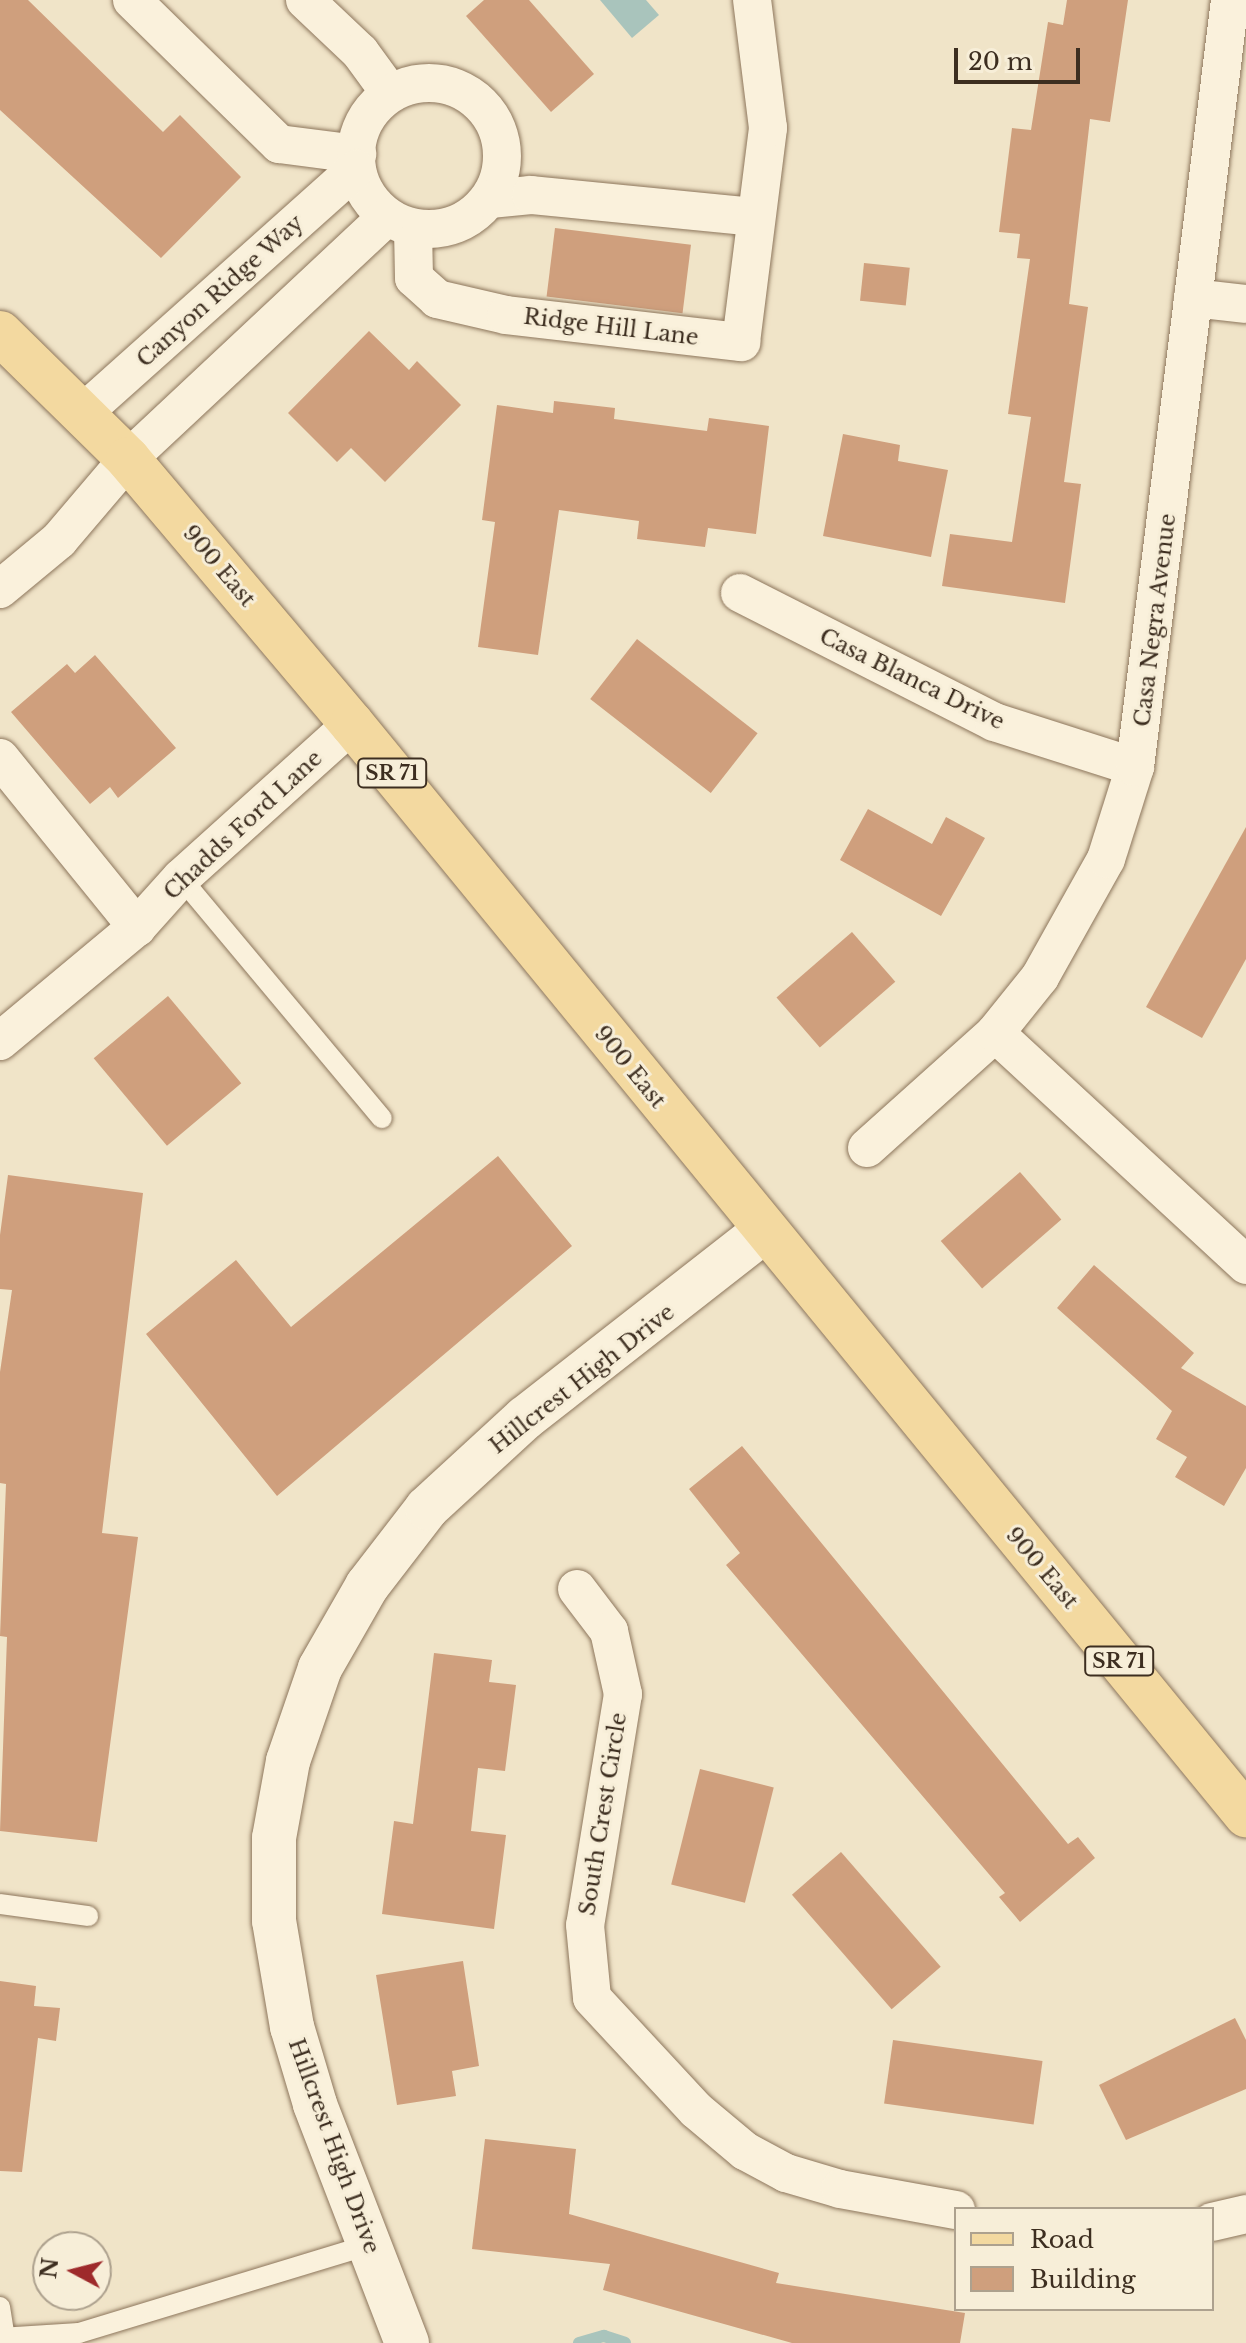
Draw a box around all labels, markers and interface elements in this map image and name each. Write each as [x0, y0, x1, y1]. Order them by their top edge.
scale bar [958, 32, 1084, 82]
text: 20 m [968, 47, 1033, 76]
street label: Canyon Ridge Way [131, 209, 309, 373]
street label: Ridge Hill Lane [522, 303, 700, 351]
street label: Casa Negra Avenue [1129, 511, 1181, 729]
street label: 900 East [177, 520, 261, 612]
street label: Casa Blanca Drive [815, 623, 1009, 735]
street label: Chadds Ford Lane [158, 745, 328, 905]
road number: SR 71 [356, 757, 428, 789]
street label: 900 East [589, 1020, 671, 1114]
street label: Hillcrest High Drive [485, 1299, 679, 1459]
street label: 900 East [1000, 1522, 1084, 1614]
road number: SR 71 [1083, 1645, 1155, 1677]
street label: South Crest Circle [574, 1711, 632, 1917]
street label: Hillcrest High Drive [283, 2035, 385, 2257]
legend [954, 2207, 1214, 2311]
text: Road [1030, 2225, 1094, 2254]
north arrow [32, 2231, 112, 2311]
text: N [35, 2256, 64, 2280]
text: Building [1030, 2265, 1136, 2294]

